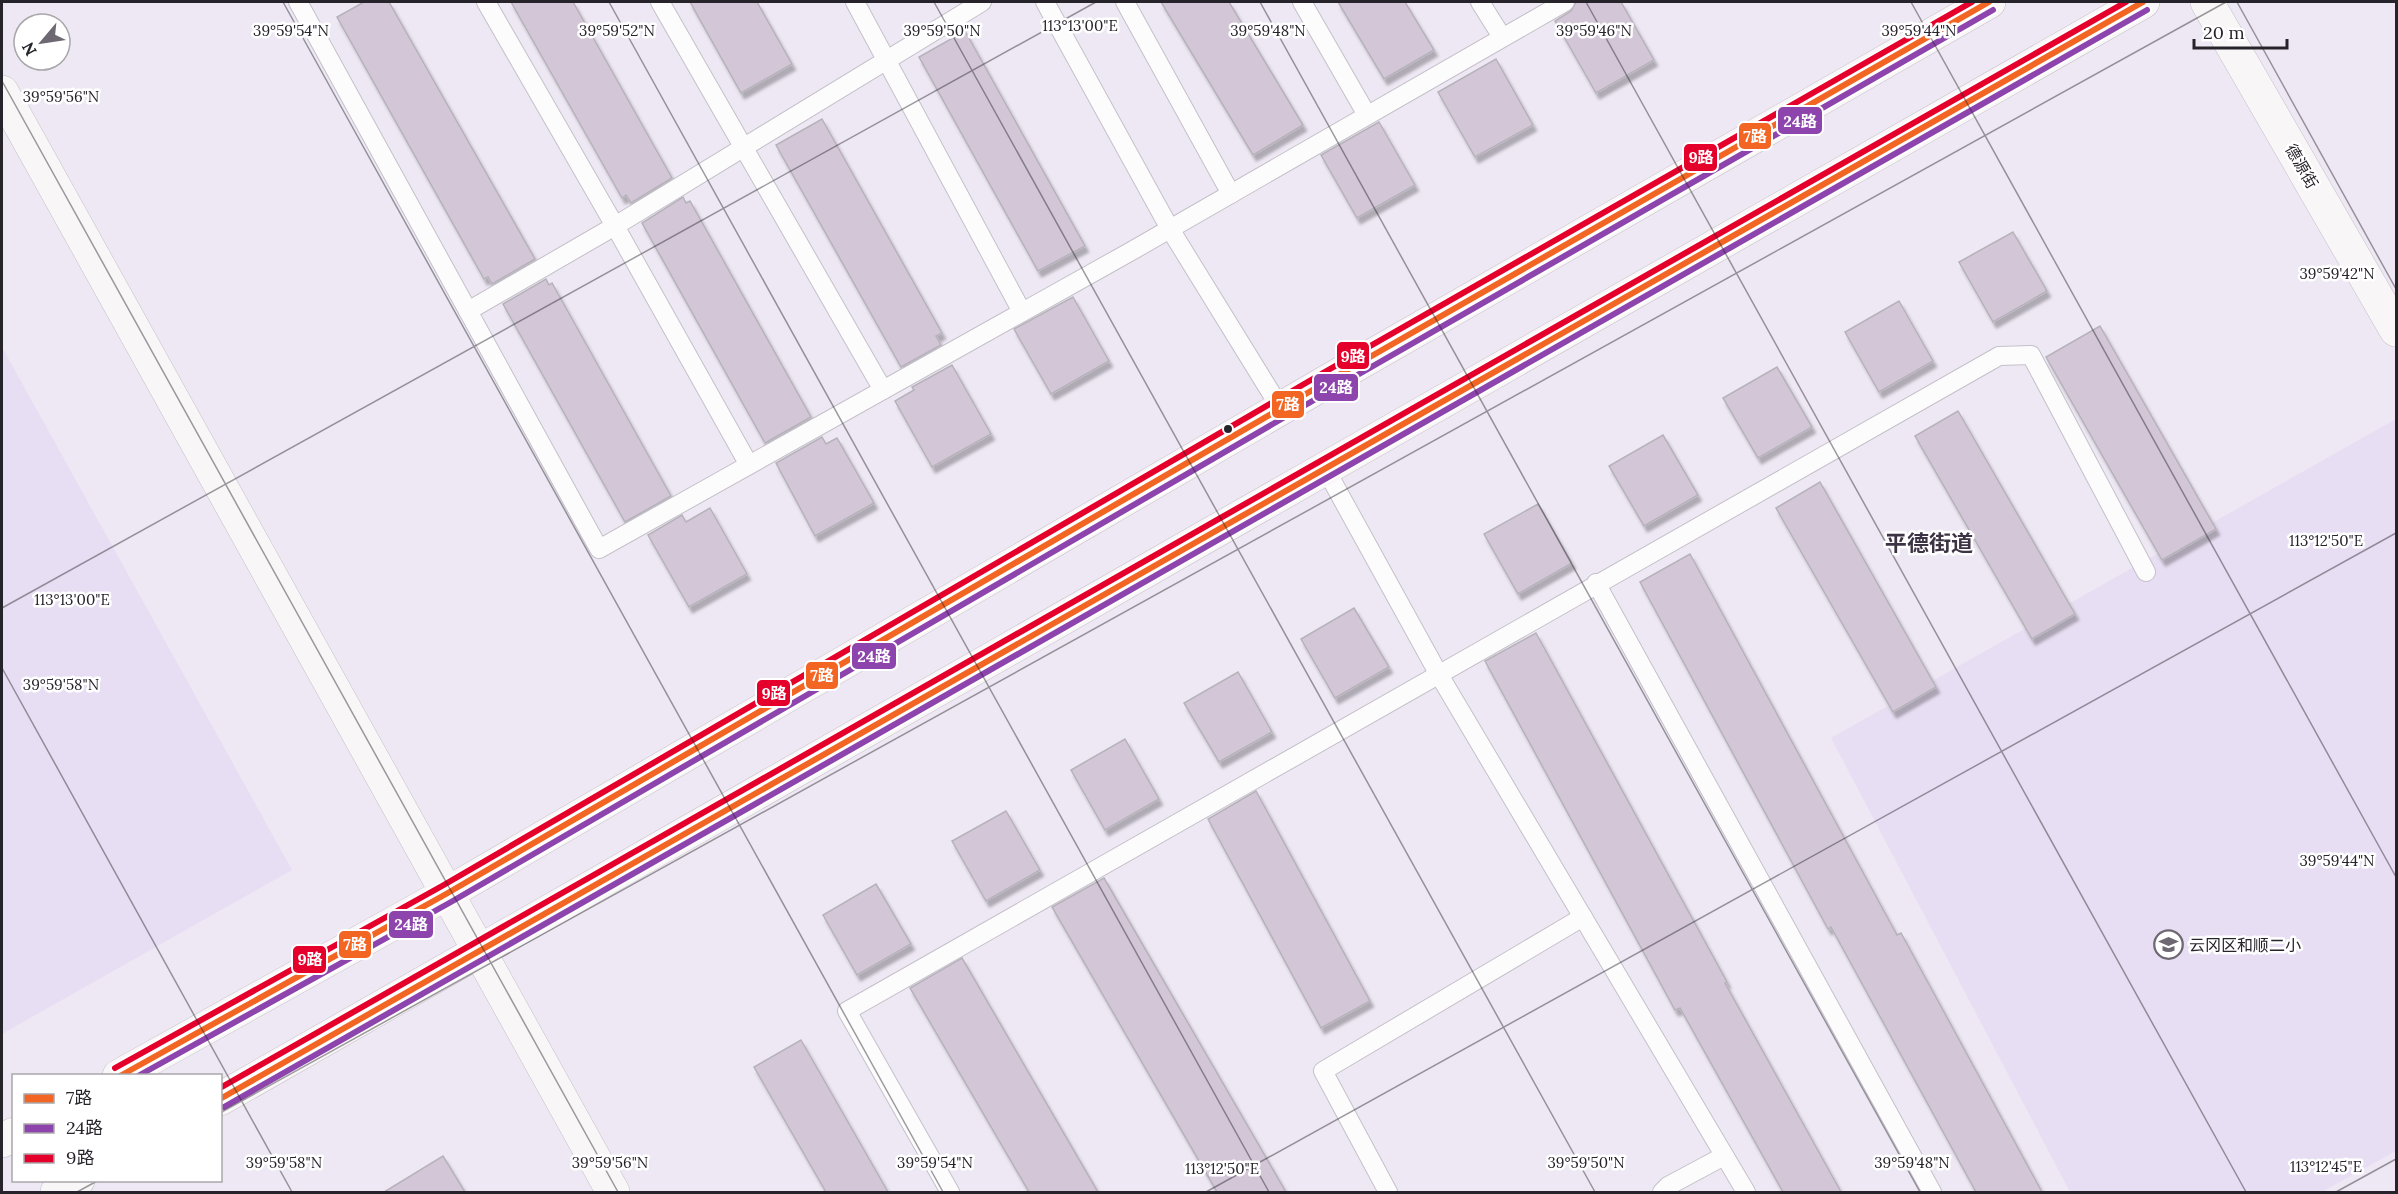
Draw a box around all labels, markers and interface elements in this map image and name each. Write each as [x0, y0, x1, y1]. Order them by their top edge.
north arrow [12, 12, 72, 72]
scale bar [2194, 12, 2287, 50]
text: 113°13'00"E [1042, 16, 1118, 35]
text: 39°59'54"N [253, 21, 329, 40]
text: 39°59'52"N [579, 21, 655, 40]
text: 39°59'50"N [903, 21, 981, 40]
text: 39°59'48"N [1230, 21, 1306, 40]
text: 39°59'46"N [1556, 21, 1632, 40]
text: 39°59'44"N [1881, 21, 1957, 40]
text: 20 m [2203, 21, 2245, 44]
text: N [17, 39, 41, 60]
text: 39°59'56"N [23, 87, 99, 106]
line badge: 24路 [1777, 106, 1823, 135]
text: 24路 [1783, 111, 1817, 131]
line badge: 7路 [1738, 122, 1772, 150]
text: 7路 [1743, 126, 1767, 146]
street label: 德源街 [2281, 140, 2323, 192]
line badge: 9路 [1683, 143, 1718, 172]
text: 9路 [1688, 147, 1714, 167]
text: 39°59'42"N [2299, 264, 2375, 283]
line badge: 9路 [1336, 341, 1370, 370]
text: 9路 [1340, 346, 1366, 366]
line badge: 24路 [1313, 373, 1359, 402]
text: 24路 [1319, 377, 1353, 397]
line badge: 7路 [1271, 390, 1305, 419]
text: 7路 [1276, 394, 1300, 414]
unlabelled marker [1222, 423, 1234, 435]
district label: 平德街道 [1885, 529, 1973, 557]
text: 113°12'50"E [2289, 531, 2363, 550]
text: 113°13'00"E [34, 590, 110, 609]
line badge: 24路 [851, 642, 897, 670]
text: 24路 [857, 646, 891, 666]
line badge: 7路 [805, 661, 839, 690]
text: 7路 [810, 665, 834, 685]
text: 39°59'58"N [23, 675, 99, 694]
line badge: 9路 [756, 679, 791, 707]
text: 9路 [761, 683, 787, 703]
text: 39°59'44"N [2299, 851, 2375, 870]
line badge: 24路 [388, 910, 434, 939]
text: 24路 [394, 914, 428, 934]
school or university icon: 云冈区和顺二小 [2152, 929, 2184, 961]
line badge: 7路 [338, 930, 372, 959]
text: 7路 [343, 934, 367, 954]
place label: 云冈区和顺二小 [2189, 935, 2301, 955]
line badge: 9路 [292, 945, 327, 974]
text: 9路 [297, 949, 323, 969]
legend [12, 1074, 222, 1182]
text: 7路 [66, 1086, 92, 1109]
text: 24路 [66, 1116, 103, 1139]
text: 9路 [66, 1146, 94, 1169]
text: 39°59'58"N [246, 1153, 322, 1172]
text: 39°59'56"N [572, 1153, 648, 1172]
text: 39°59'54"N [897, 1153, 973, 1172]
text: 39°59'50"N [1547, 1153, 1625, 1172]
text: 39°59'48"N [1874, 1153, 1950, 1172]
text: 113°12'45"E [2290, 1157, 2362, 1176]
text: 113°12'50"E [1185, 1159, 1259, 1178]

